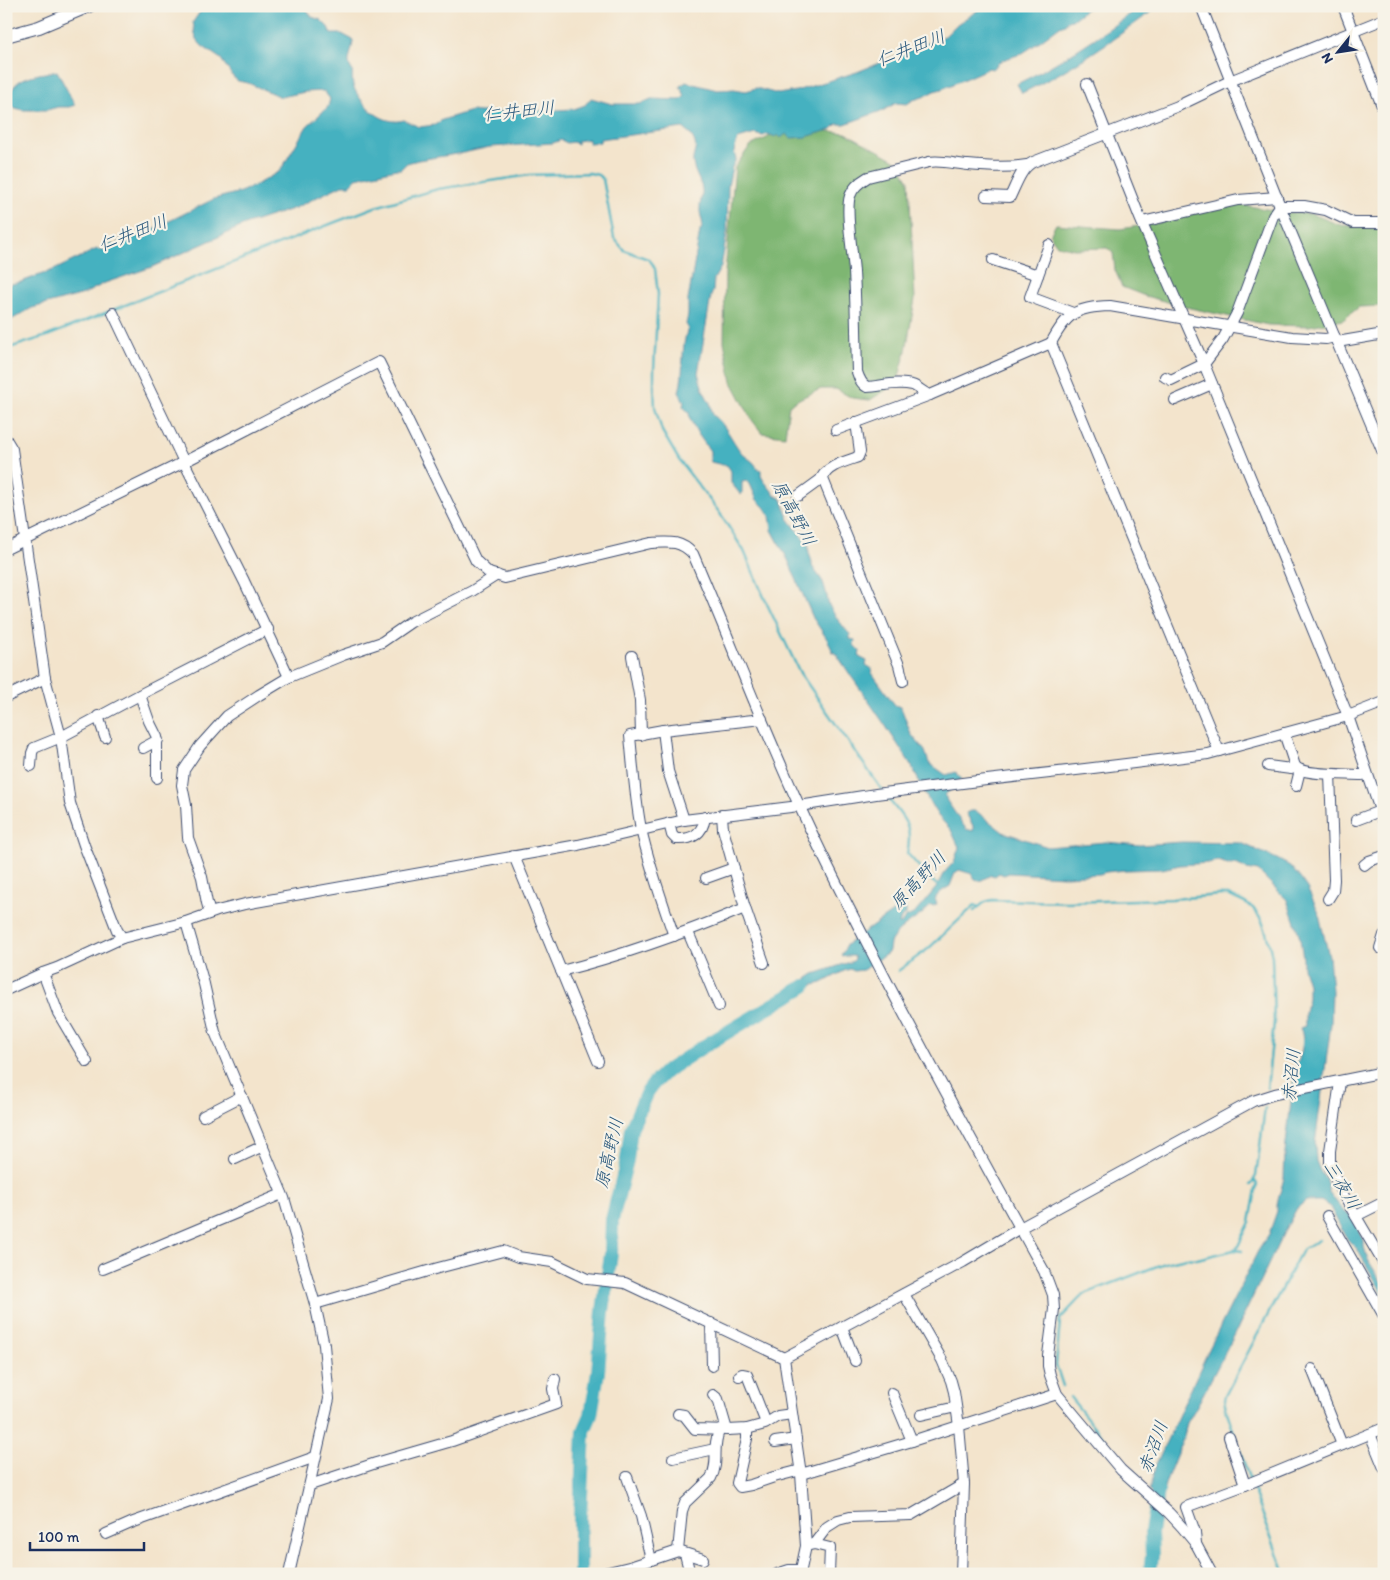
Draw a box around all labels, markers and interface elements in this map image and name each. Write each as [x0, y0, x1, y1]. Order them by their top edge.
water label: 仁井田川 [873, 25, 949, 71]
north arrow [1312, 28, 1362, 78]
text: N [1317, 50, 1337, 67]
water label: 仁井田川 [482, 96, 556, 126]
water label: 仁井田川 [95, 210, 171, 256]
water label: 原高野川 [767, 476, 821, 550]
water label: 原高野川 [885, 846, 951, 914]
water label: 赤沼川 [1277, 1047, 1305, 1103]
water label: 原高野川 [590, 1115, 628, 1191]
water label: 三夜川 [1319, 1156, 1365, 1214]
water label: 赤沼川 [1133, 1418, 1173, 1476]
scale bar [30, 1520, 144, 1552]
text: 100 m [38, 1528, 80, 1546]

